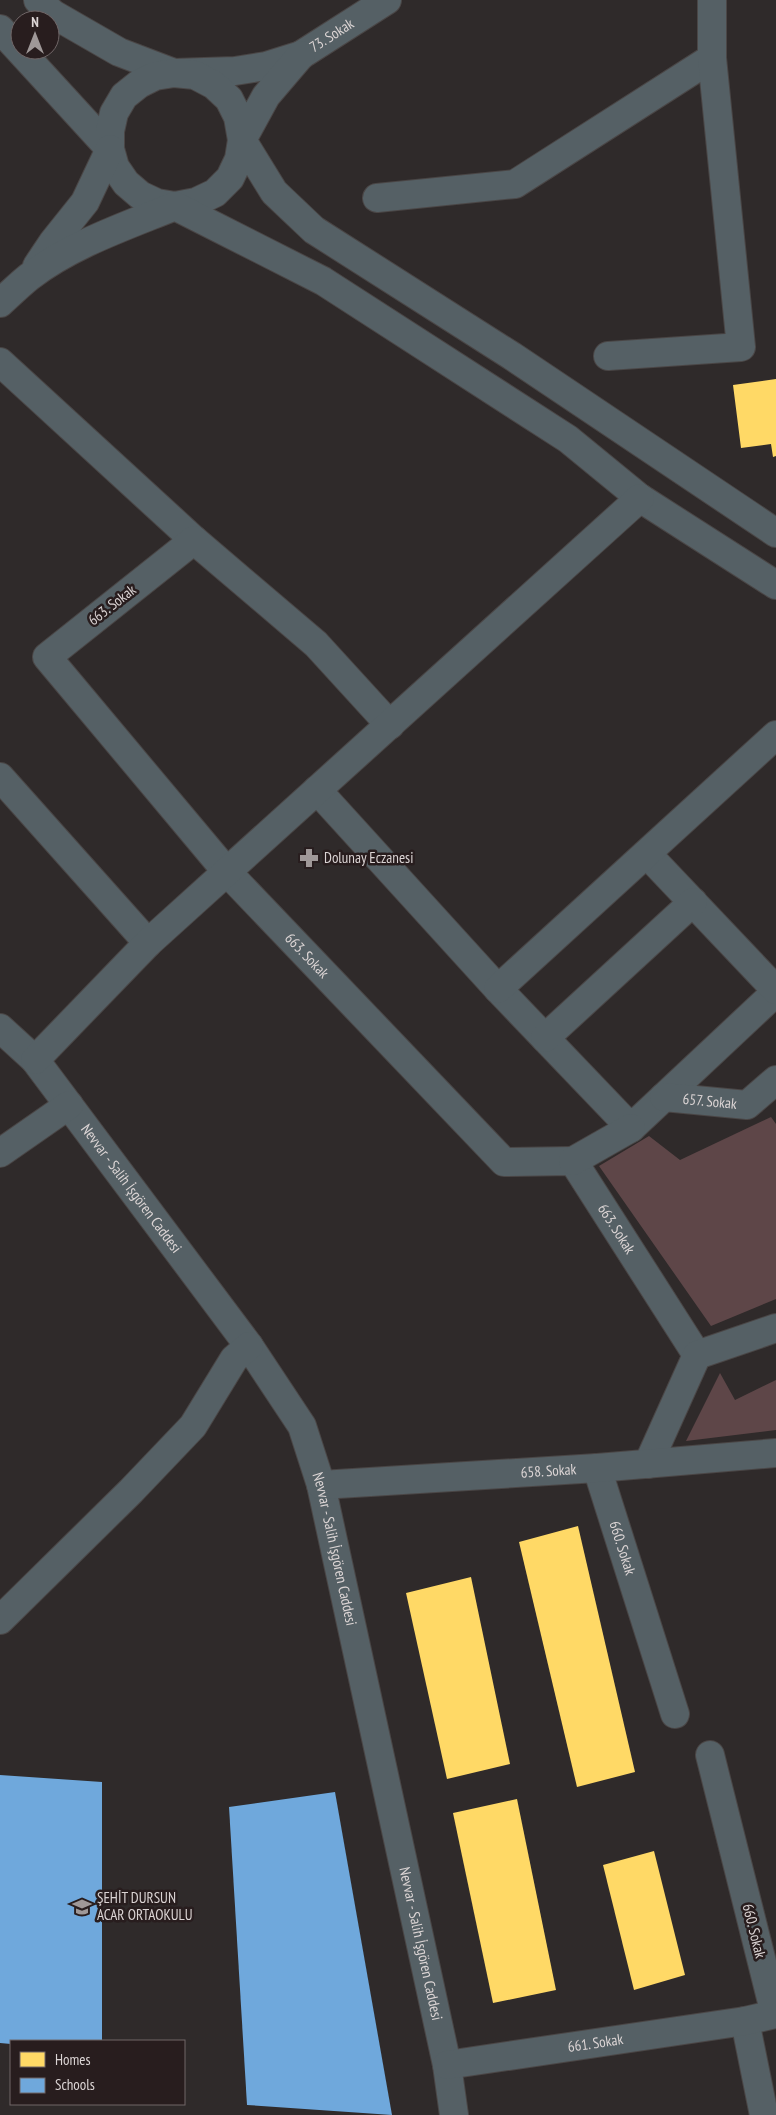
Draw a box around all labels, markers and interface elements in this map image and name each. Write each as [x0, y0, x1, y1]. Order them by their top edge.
north arrow [10, 10, 60, 60]
text: N [31, 13, 39, 31]
street label: 73. Sokak [306, 14, 357, 56]
street label: 663. Sokak [84, 580, 140, 629]
pharmacy icon: Dolunay Eczanesi [298, 847, 320, 869]
place label: Dolunay Eczanesi [324, 848, 413, 867]
street label: 663. Sokak [281, 929, 334, 982]
street label: 657. Sokak [682, 1089, 738, 1113]
street label: Nevvar - Salih İşgören Caddesi [77, 1120, 186, 1257]
street label: 663. Sokak [594, 1200, 640, 1257]
street label: 658. Sokak [520, 1459, 577, 1482]
street label: Nevvar - Salih İşgören Caddesi [308, 1470, 361, 1627]
street label: 660. Sokak [605, 1518, 640, 1578]
street label: Nevvar - Salih İşgören Caddesi [395, 1865, 447, 2022]
place label: ŞEHİT DURSUN ACAR ORTAOKULU [97, 1888, 193, 1924]
school or university icon: ŞEHİT DURSUN ACAR ORTAOKULU [71, 1896, 93, 1918]
street label: 660. Sokak [739, 1902, 770, 1960]
street label: 661. Sokak [566, 2029, 624, 2056]
legend [10, 2040, 185, 2105]
text: Homes [55, 2050, 91, 2069]
text: Schools [55, 2075, 95, 2094]

